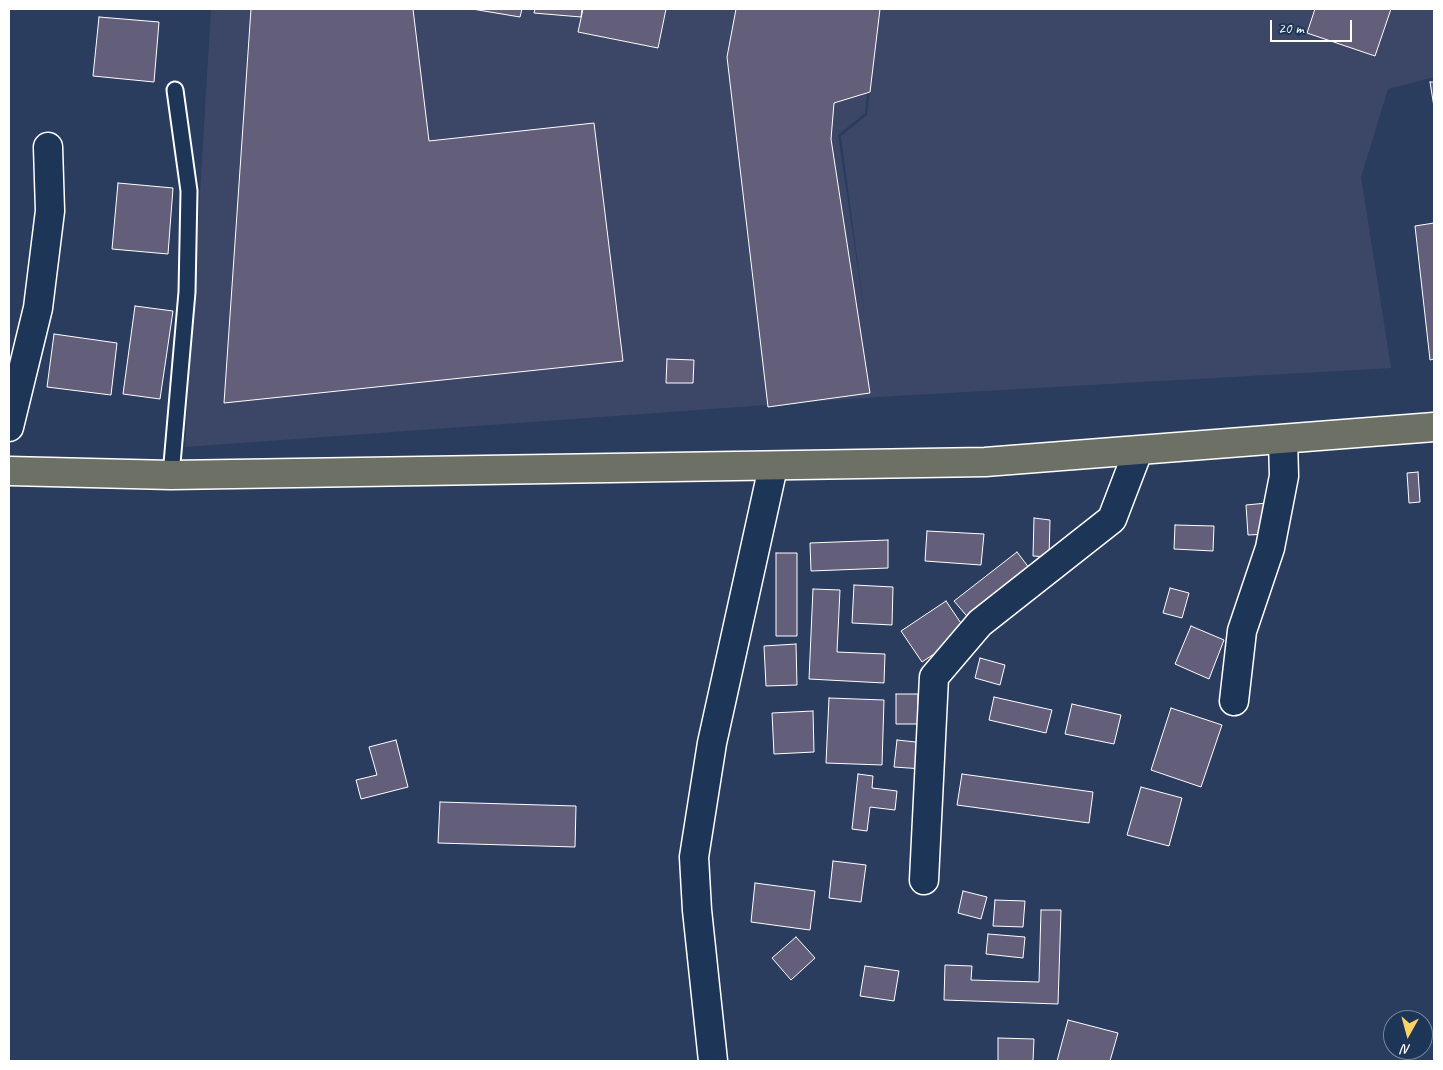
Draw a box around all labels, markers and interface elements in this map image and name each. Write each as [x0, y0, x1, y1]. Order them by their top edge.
scale bar [1273, 10, 1356, 42]
text: 20 m [1278, 19, 1304, 38]
north arrow [1383, 1010, 1433, 1060]
text: N [1401, 1040, 1412, 1058]

